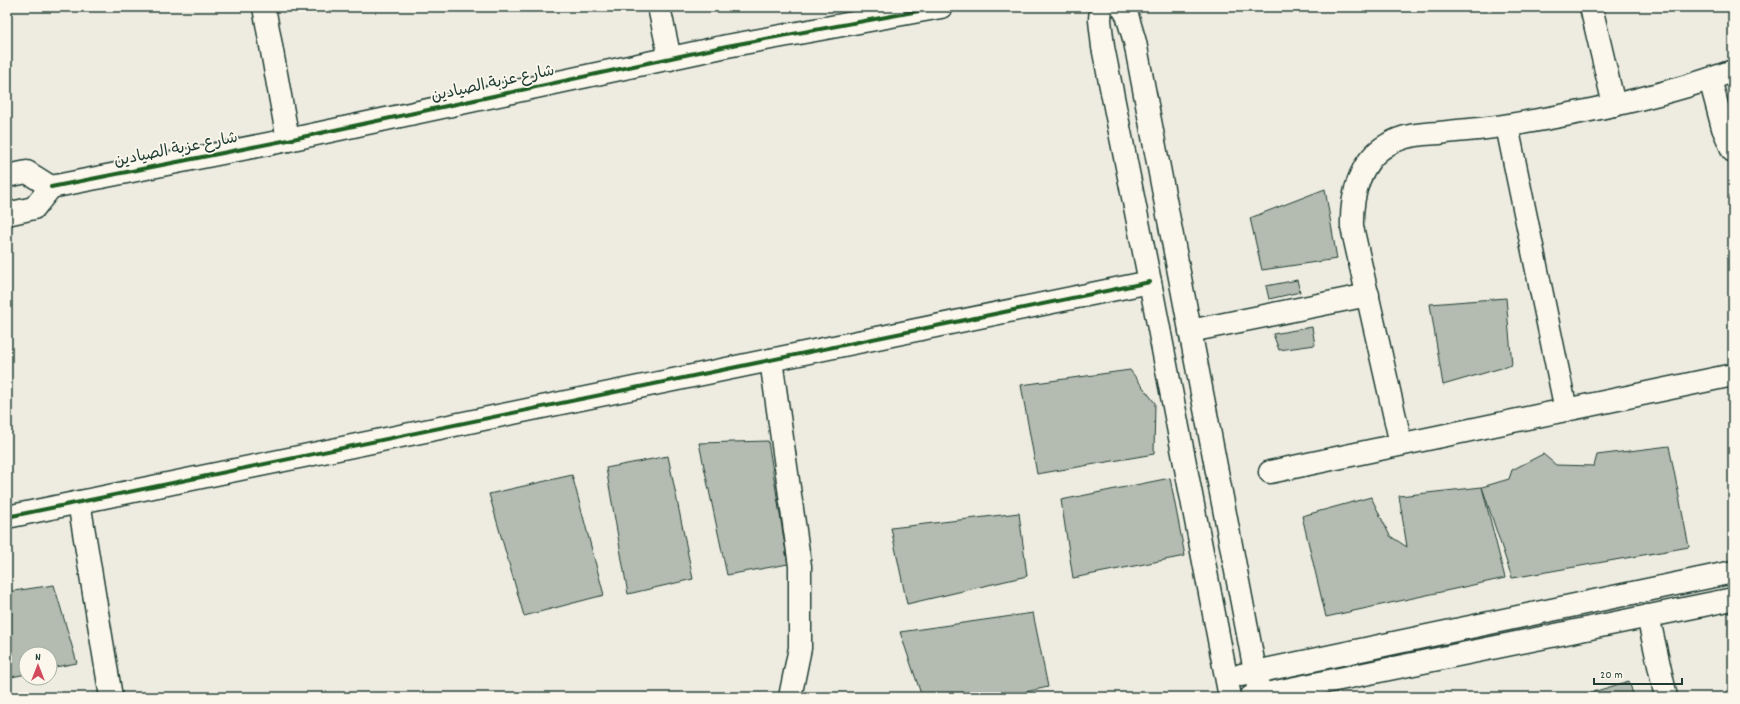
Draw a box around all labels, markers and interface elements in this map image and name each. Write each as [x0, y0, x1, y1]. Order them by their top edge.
street label: شارع عزبة الصيادين [429, 60, 557, 108]
street label: شارع عزبة الصيادين [112, 127, 240, 173]
north arrow [18, 646, 58, 686]
text: N [35, 650, 41, 666]
scale bar [1594, 660, 1682, 686]
text: 20 m [1600, 667, 1623, 684]

